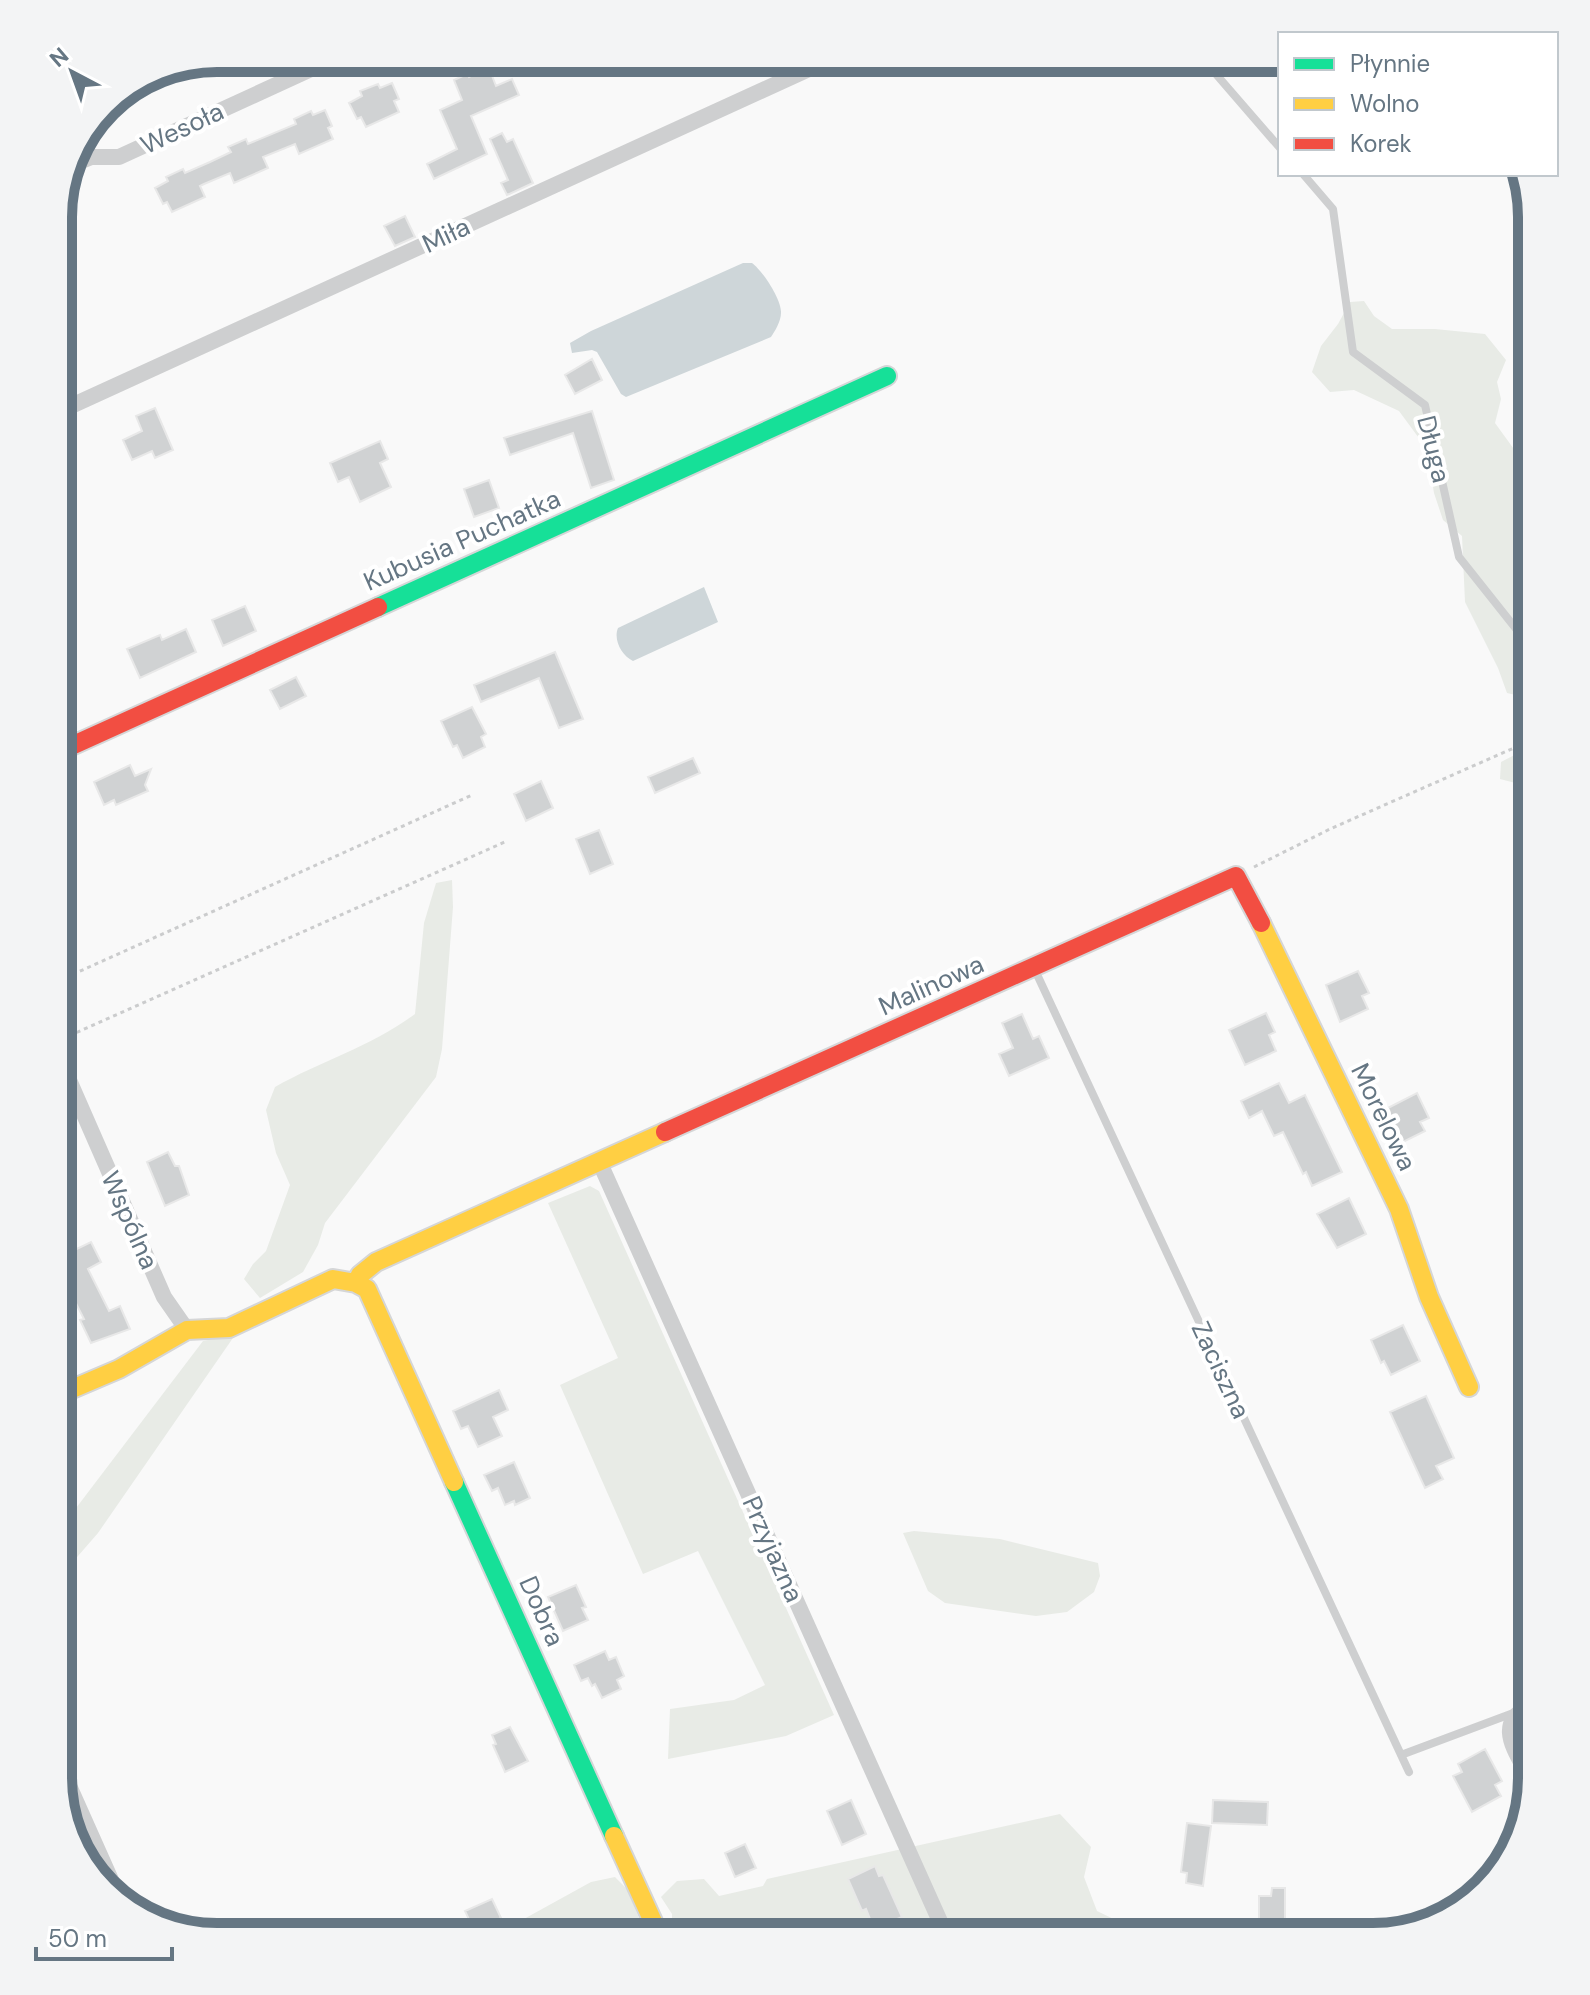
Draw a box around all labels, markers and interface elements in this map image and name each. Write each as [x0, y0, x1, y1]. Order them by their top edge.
north arrow [32, 32, 112, 112]
legend [1278, 32, 1558, 176]
text: N [44, 41, 75, 73]
text: Płynnie [1350, 48, 1430, 79]
text: Wolno [1350, 88, 1420, 119]
street label: Wesoła [135, 94, 229, 162]
text: Korek [1350, 128, 1412, 159]
street label: Miła [417, 209, 475, 261]
street label: Długa [1409, 412, 1459, 486]
street label: Kubusia Puchatka [358, 481, 566, 599]
street label: Malinowa [873, 947, 989, 1023]
street label: Morelowa [1343, 1058, 1425, 1176]
street label: Wspólna [93, 1166, 167, 1274]
street label: Zaciszna [1184, 1316, 1258, 1424]
street label: Przyjazna [735, 1491, 811, 1607]
street label: Dobra [512, 1571, 572, 1651]
scale bar [36, 1911, 172, 1961]
text: 50 m [48, 1923, 107, 1954]

